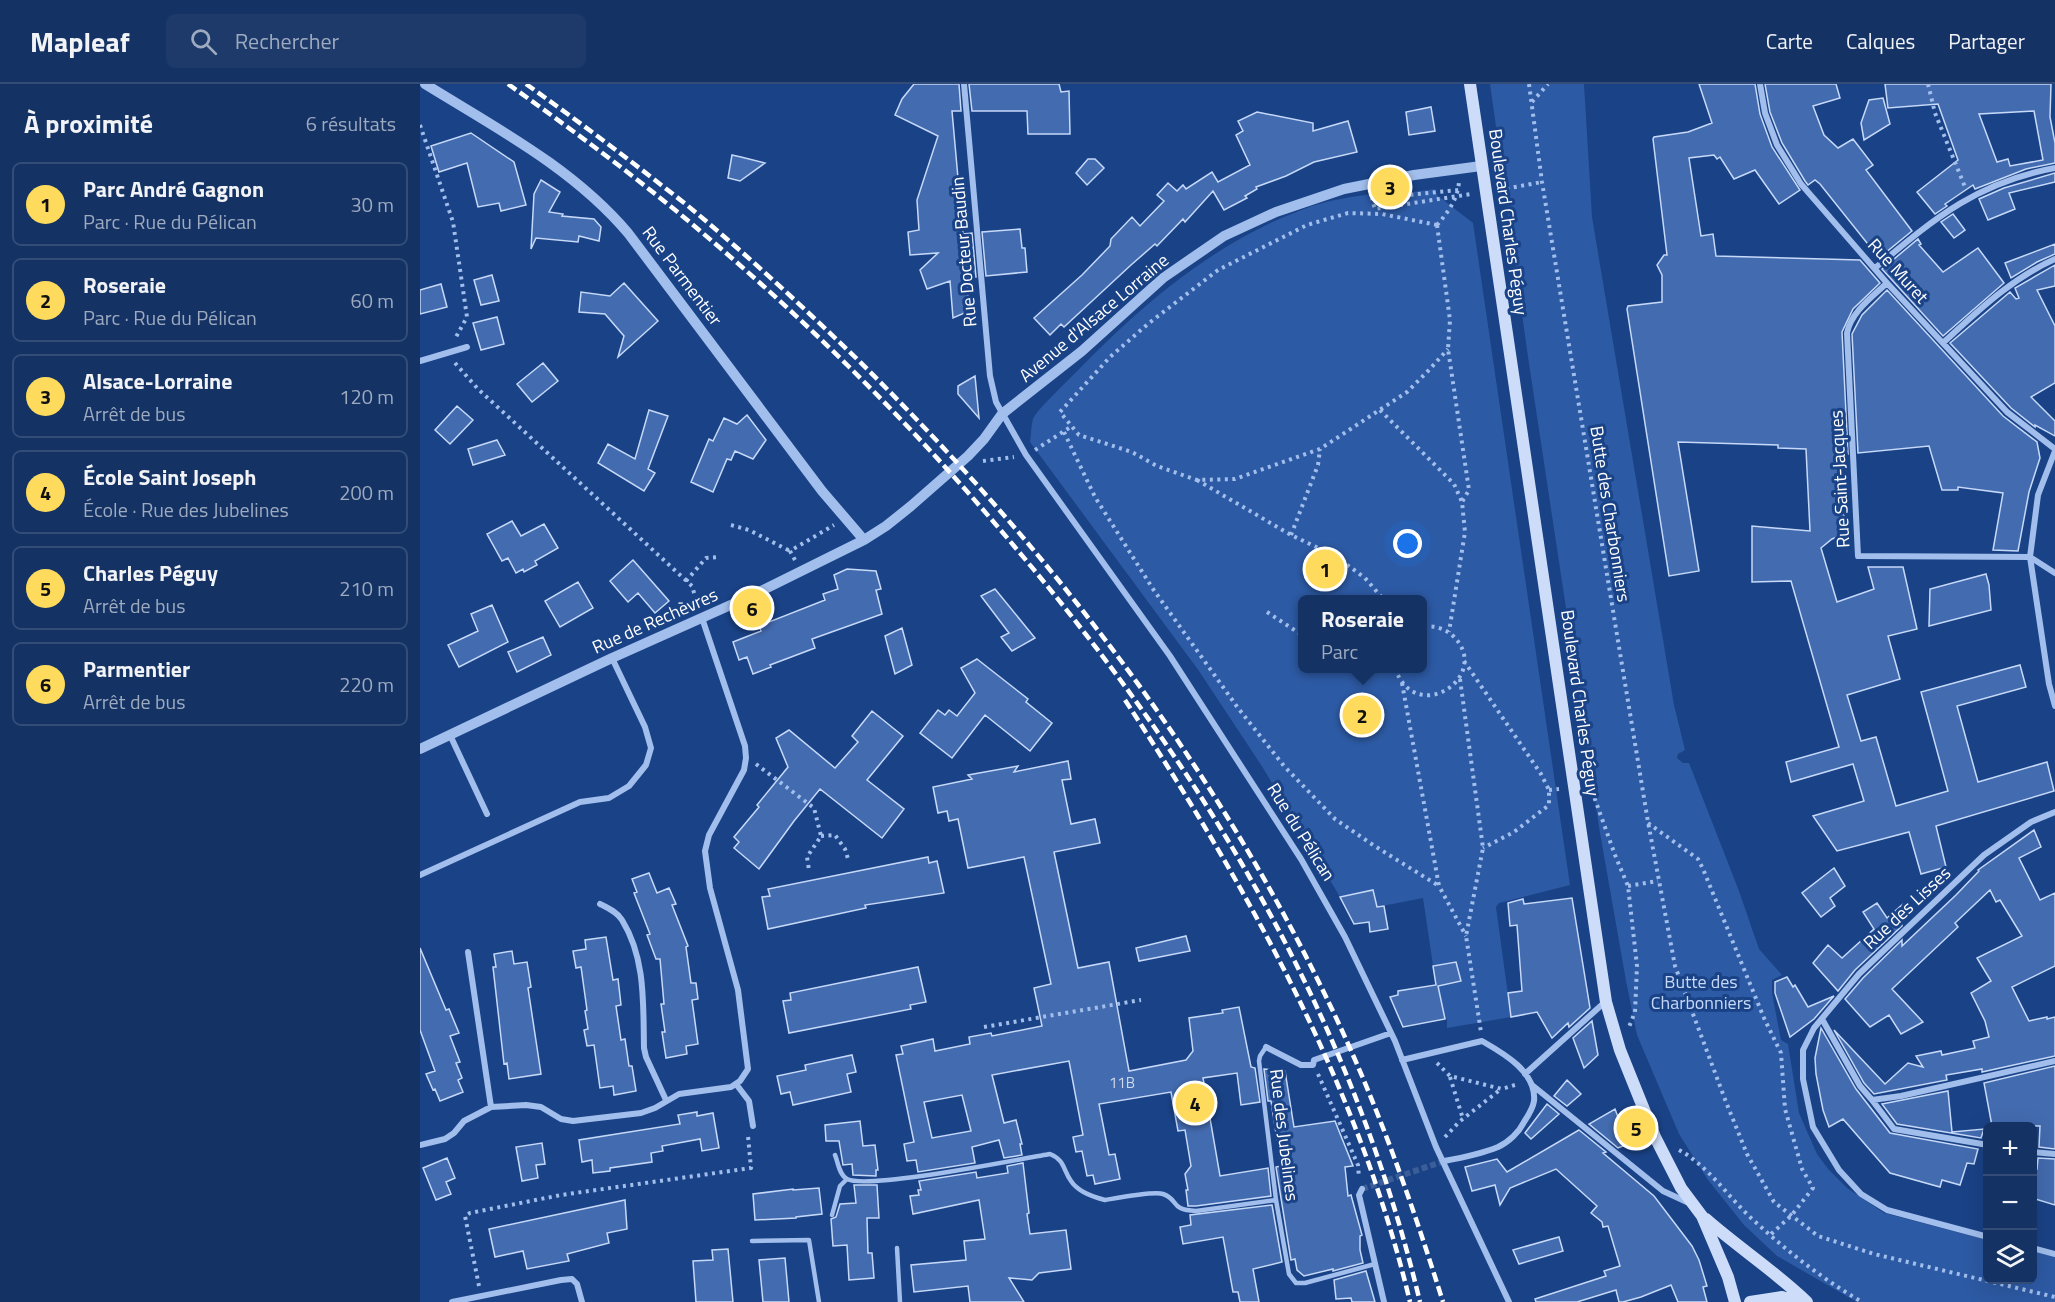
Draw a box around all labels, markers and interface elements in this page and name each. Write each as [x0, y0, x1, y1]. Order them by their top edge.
search box [166, 14, 586, 68]
text: Mapleaf [30, 20, 130, 63]
text: Rechercher [235, 24, 339, 58]
icon: search [187, 25, 220, 58]
text: Carte [1766, 25, 1813, 57]
text: Calques [1846, 25, 1915, 57]
text: Partager [1948, 25, 2025, 57]
text: À proximité [24, 104, 153, 143]
text: 6 résultats [306, 108, 396, 139]
street label: Boulevard Charles Péguy [1482, 127, 1535, 317]
pin: 3 [1370, 164, 1410, 210]
text: Parc André Gagnon [83, 172, 264, 206]
street label: Rue Docteur Baudin [943, 176, 984, 328]
text: 1 [40, 189, 51, 220]
text: 30 m [350, 189, 394, 220]
text: Parc · Rue du Pélican [83, 206, 257, 237]
street label: Rue Parmentier [636, 220, 729, 331]
street label: Rue Muret [1862, 232, 1936, 310]
street label: Avenue d'Alsace Lorraine [1013, 247, 1174, 388]
text: Roseraie [83, 268, 166, 302]
text: 2 [40, 285, 51, 316]
text: 60 m [350, 285, 394, 316]
text: Parc · Rue du Pélican [83, 302, 257, 333]
text: Alsace-Lorraine [83, 364, 233, 398]
text: 3 [40, 381, 51, 412]
text: 120 m [339, 381, 394, 412]
text: Arrêt de bus [83, 398, 186, 429]
street label: Rue Saint-Jacques [1822, 410, 1857, 548]
street label: Butte des Charbonniers [1583, 424, 1638, 604]
text: École Saint Joseph [83, 460, 256, 494]
text: 4 [40, 477, 51, 508]
text: 200 m [339, 477, 394, 508]
text: École · Rue des Jubelines [83, 494, 289, 525]
your location [1393, 529, 1422, 558]
pin: 1 [1306, 546, 1344, 592]
text: Charles Péguy [83, 556, 218, 590]
text: 5 [40, 573, 51, 604]
text: 210 m [339, 573, 394, 604]
street label: Rue de Rechèvres [588, 581, 722, 660]
pin: 6 [732, 586, 772, 630]
text: Arrêt de bus [83, 590, 186, 621]
popup [1298, 595, 1427, 673]
text: Roseraie [1321, 602, 1404, 636]
street label: Boulevard Charles Péguy [1554, 608, 1607, 798]
text: Parc [1321, 636, 1358, 667]
text: Parmentier [83, 652, 190, 686]
text: 6 [40, 669, 51, 700]
text: 220 m [339, 669, 394, 700]
text: Arrêt de bus [83, 686, 186, 717]
pin: 2 [1342, 692, 1382, 738]
street label: Rue du Pélican [1261, 778, 1342, 886]
street label: Rue des Lisses [1857, 860, 1957, 955]
park label: Butte des Charbonniers [1651, 968, 1751, 1016]
street label: Rue des Jubelines [1263, 1067, 1306, 1203]
house number: 11B [1109, 1071, 1135, 1094]
pin: 4 [1176, 1080, 1214, 1126]
pin: 5 [1616, 1106, 1656, 1150]
map controls [1983, 1122, 2037, 1284]
button: + [1983, 1122, 2037, 1176]
button: − [1983, 1176, 2037, 1230]
button: layers [1983, 1230, 2037, 1284]

